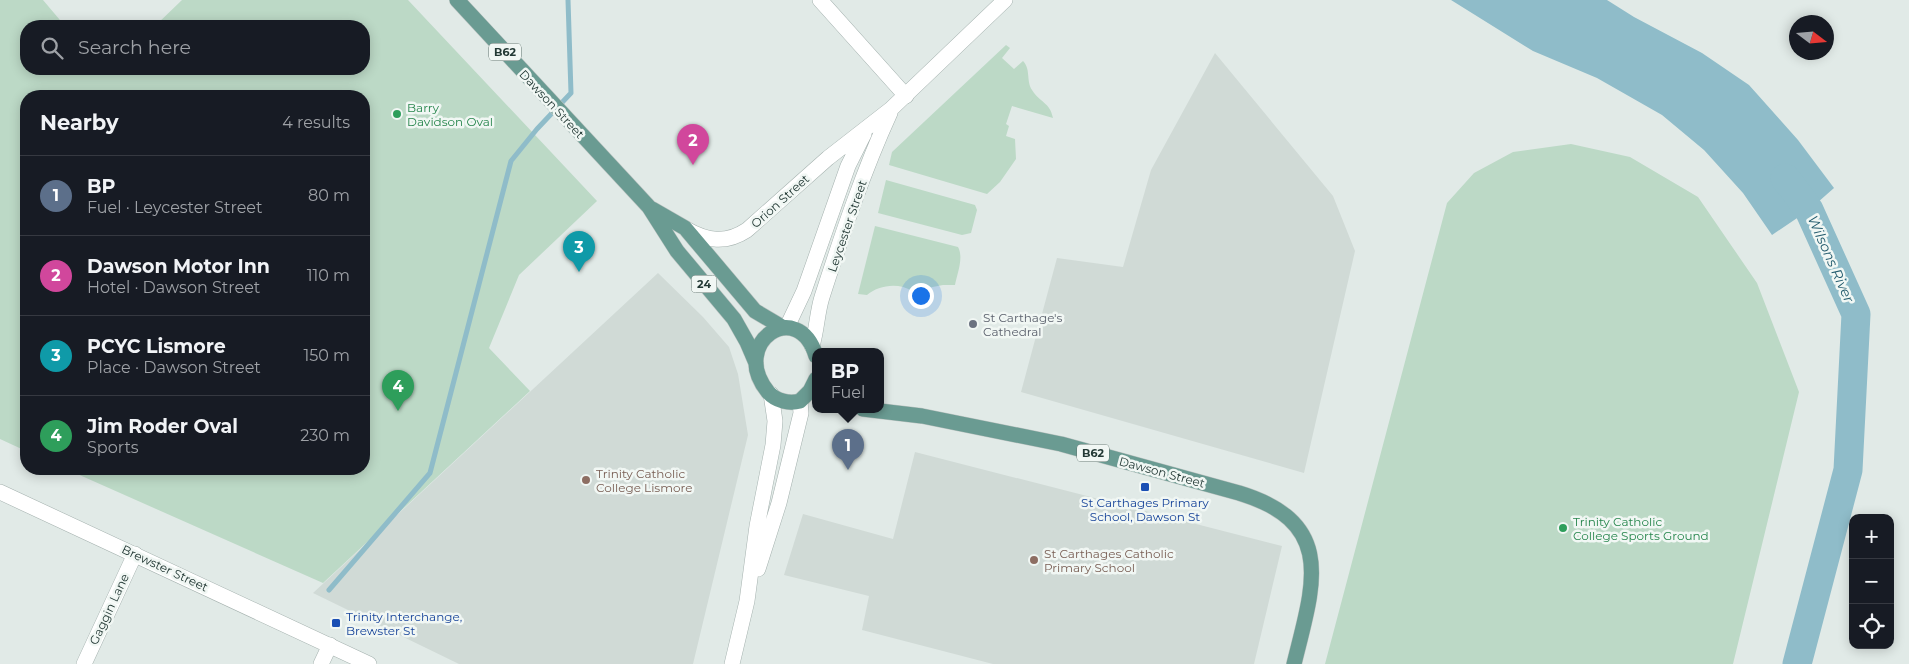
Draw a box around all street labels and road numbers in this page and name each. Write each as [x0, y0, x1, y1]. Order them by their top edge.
road number: B62 [489, 44, 521, 61]
street label: Dawson Street [516, 67, 588, 141]
street label: Orion Street [748, 171, 812, 231]
street label: Leycester Street [824, 178, 870, 274]
road number: 24 [692, 276, 716, 292]
road number: B62 [1077, 444, 1109, 462]
street label: Dawson Street [1117, 453, 1207, 491]
street label: Brewster Street [120, 541, 211, 595]
street label: Gaggin Lane [86, 571, 132, 647]

